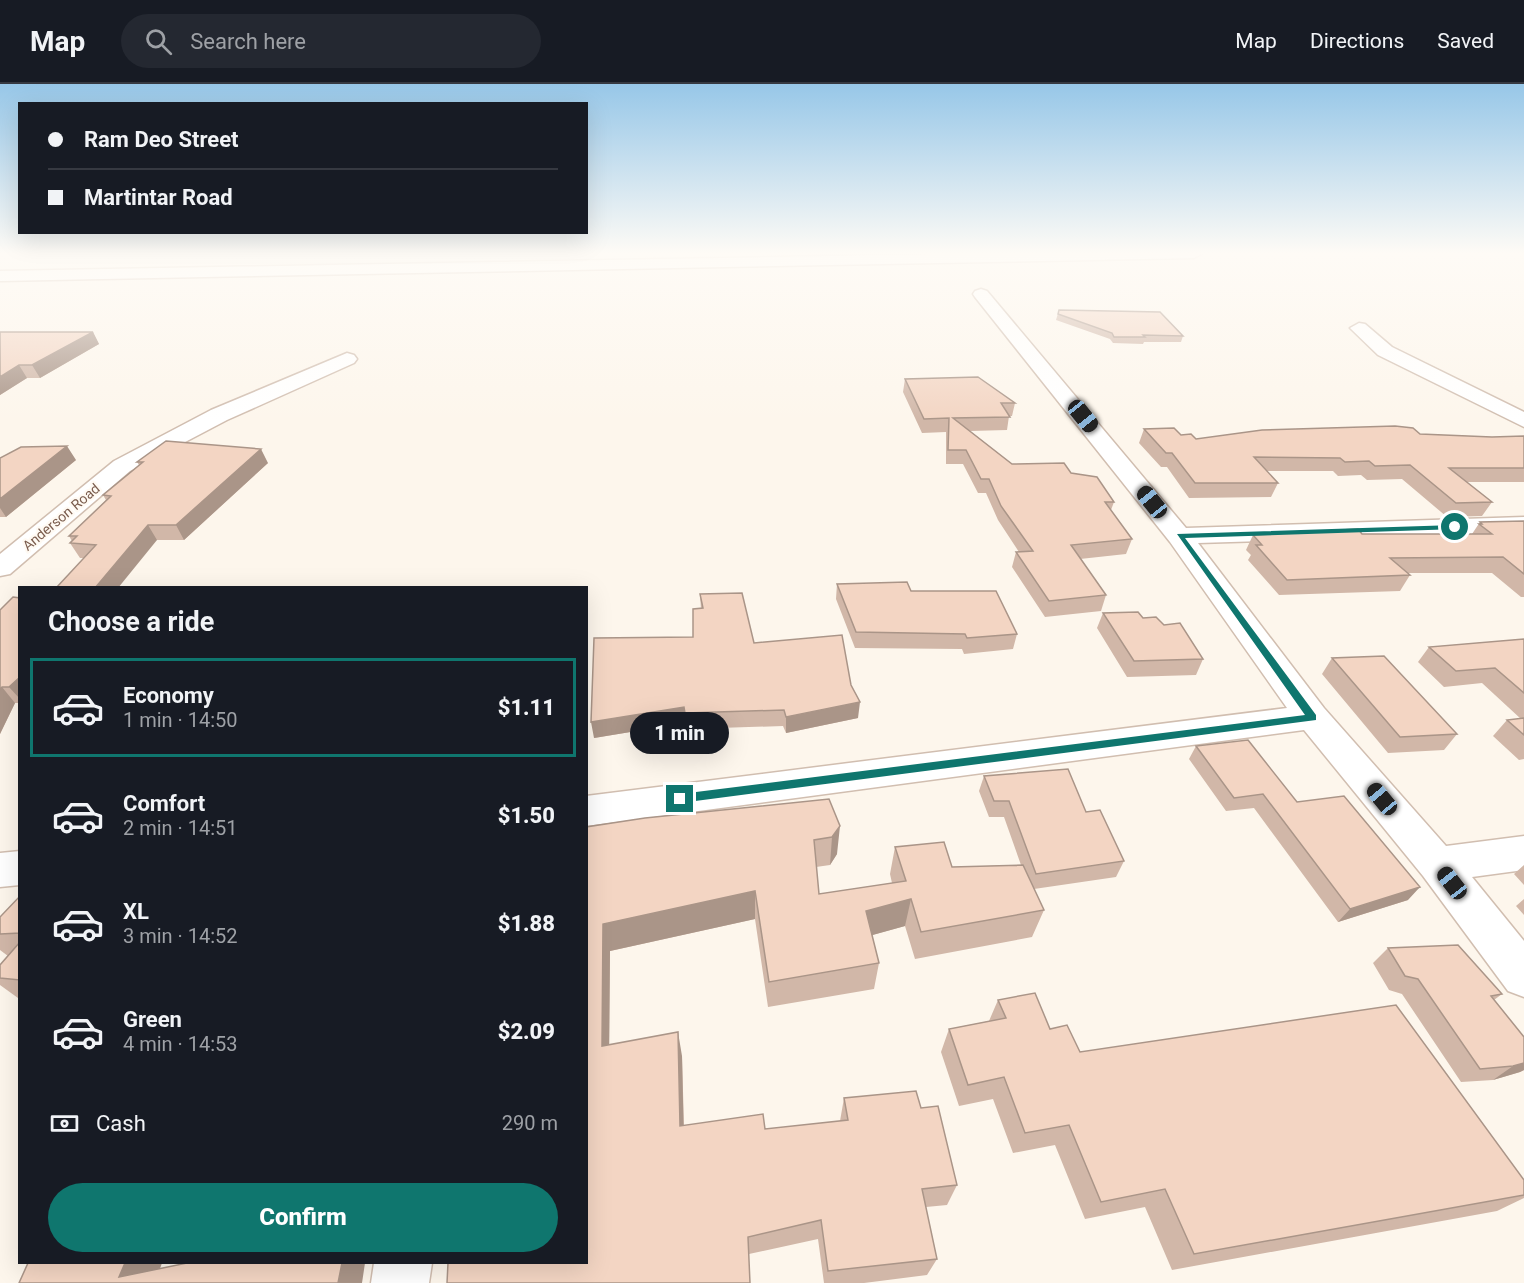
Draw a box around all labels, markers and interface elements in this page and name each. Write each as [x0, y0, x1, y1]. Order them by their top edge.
search box [121, 14, 541, 68]
text: Map [30, 25, 85, 58]
icon: search [142, 25, 175, 58]
text: Search here [190, 29, 306, 54]
text: Map [1235, 29, 1277, 53]
text: Directions [1310, 29, 1404, 53]
text: Saved [1437, 29, 1494, 53]
text: Ram Deo Street [84, 127, 239, 152]
text: Martintar Road [84, 185, 233, 210]
car [1065, 396, 1101, 436]
street label: Anderson Road [19, 480, 103, 554]
car [1134, 482, 1170, 522]
route start [1441, 513, 1468, 540]
text: Choose a ride [48, 606, 214, 638]
icon: car [51, 681, 105, 735]
text: Economy [123, 683, 214, 708]
text: $1.11 [498, 695, 555, 720]
text: 1 min · 14:50 [123, 708, 238, 732]
callout: 1 min [630, 712, 730, 754]
text: 1 min [654, 721, 705, 745]
car [1364, 779, 1400, 819]
route end [666, 785, 693, 812]
icon: car [51, 789, 105, 843]
text: Comfort [123, 791, 205, 816]
text: $1.50 [498, 803, 555, 828]
text: 2 min · 14:51 [123, 816, 238, 840]
car [1434, 863, 1470, 903]
icon: car [51, 897, 105, 951]
text: XL [123, 899, 149, 924]
text: $1.88 [498, 911, 555, 936]
text: 3 min · 14:52 [123, 924, 238, 948]
icon: car [51, 1005, 105, 1059]
text: Green [123, 1007, 182, 1032]
text: $2.09 [498, 1019, 555, 1044]
text: 4 min · 14:53 [123, 1032, 238, 1056]
icon: cash [48, 1107, 81, 1140]
text: Cash [96, 1111, 146, 1136]
text: 290 m [502, 1111, 558, 1135]
button: Confirm [48, 1183, 558, 1252]

